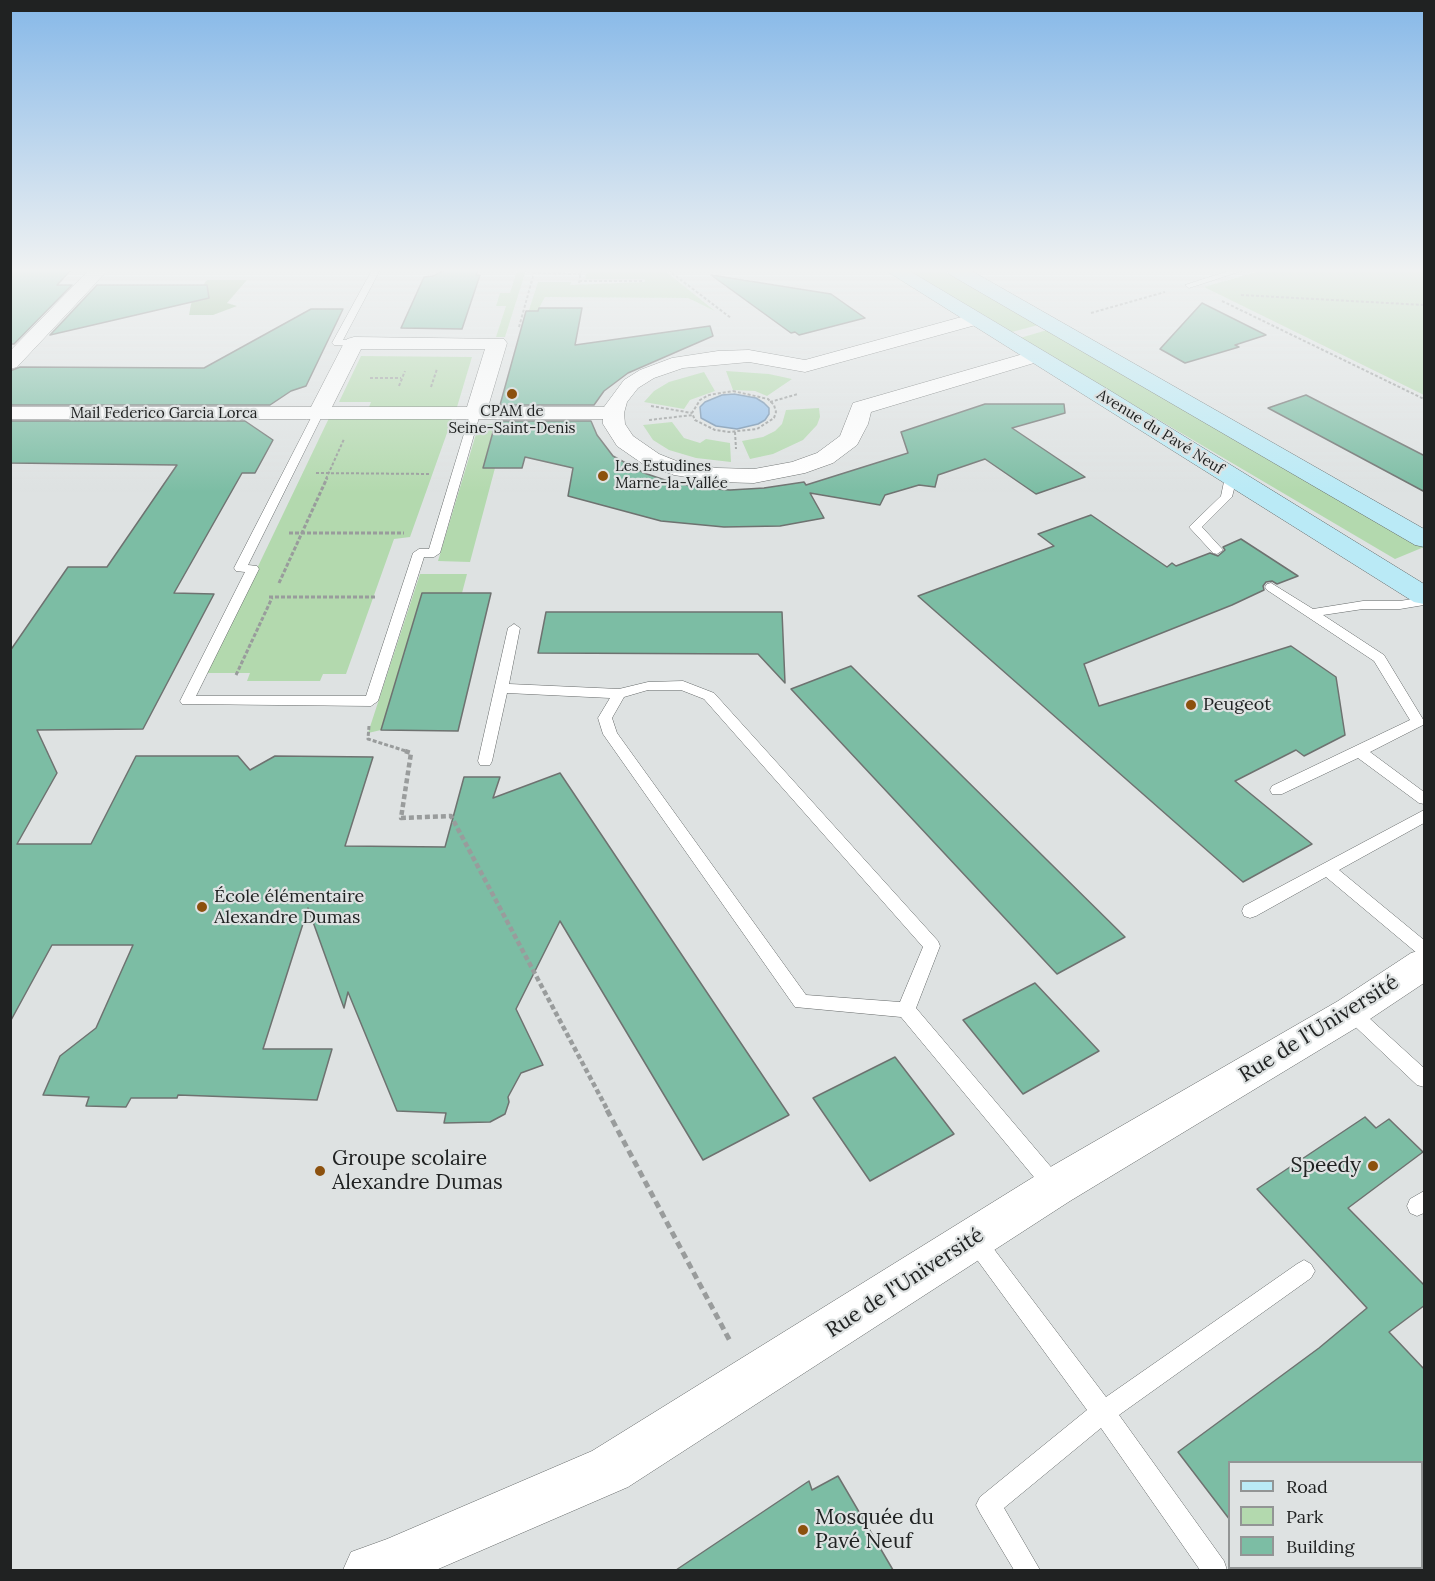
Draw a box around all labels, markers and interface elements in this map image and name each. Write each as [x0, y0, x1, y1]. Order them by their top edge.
street label: Avenue du Pavé Neuf [1093, 386, 1227, 478]
marker: CPAM de Seine-Saint-Denis [505, 387, 519, 401]
place label: CPAM de Seine-Saint-Denis [448, 403, 576, 438]
street label: Mail Federico Garcia Lorca [70, 405, 258, 423]
place label: Les Estudines Marne-la-Vallée [615, 458, 728, 493]
marker: Les Estudines Marne-la-Vallée [596, 469, 610, 483]
place label: Peugeot [1203, 694, 1271, 716]
marker: Peugeot [1184, 698, 1198, 712]
place label: École élémentaire Alexandre Dumas [214, 886, 364, 928]
marker: École élémentaire Alexandre Dumas [195, 900, 209, 914]
street label: Rue de l'Université [1235, 970, 1403, 1088]
place label: Groupe scolaire Alexandre Dumas [332, 1146, 503, 1196]
place label: Speedy [1291, 1153, 1361, 1179]
marker: Speedy [1366, 1159, 1380, 1173]
marker: Groupe scolaire Alexandre Dumas [313, 1164, 327, 1178]
street label: Rue de l'Université [821, 1223, 989, 1343]
legend [1228, 1461, 1423, 1569]
text: Road [1286, 1475, 1328, 1498]
place label: Mosquée du Pavé Neuf [815, 1505, 934, 1555]
text: Park [1286, 1505, 1323, 1528]
marker: Mosquée du Pavé Neuf [796, 1523, 810, 1537]
text: Building [1286, 1535, 1354, 1558]

